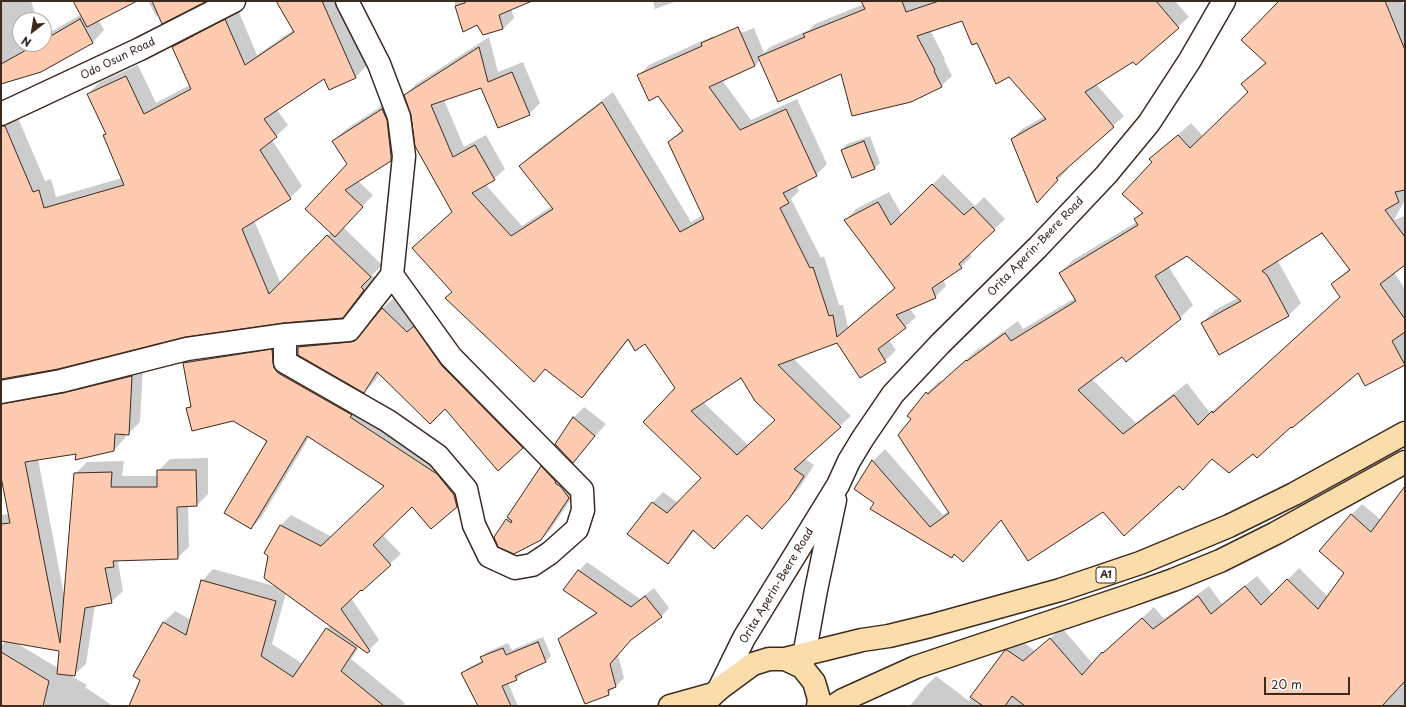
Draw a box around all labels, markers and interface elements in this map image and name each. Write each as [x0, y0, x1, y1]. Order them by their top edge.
north arrow [12, 12, 52, 52]
text: N [18, 32, 34, 51]
street label: Odo Osun Road [78, 35, 158, 83]
street label: Orita Aperin-Beere Road [985, 195, 1087, 299]
street label: Orita Aperin-Beere Road [737, 526, 817, 646]
road number: A1 [1096, 567, 1116, 583]
scale bar [1266, 669, 1352, 695]
text: 20 m [1271, 675, 1302, 693]

